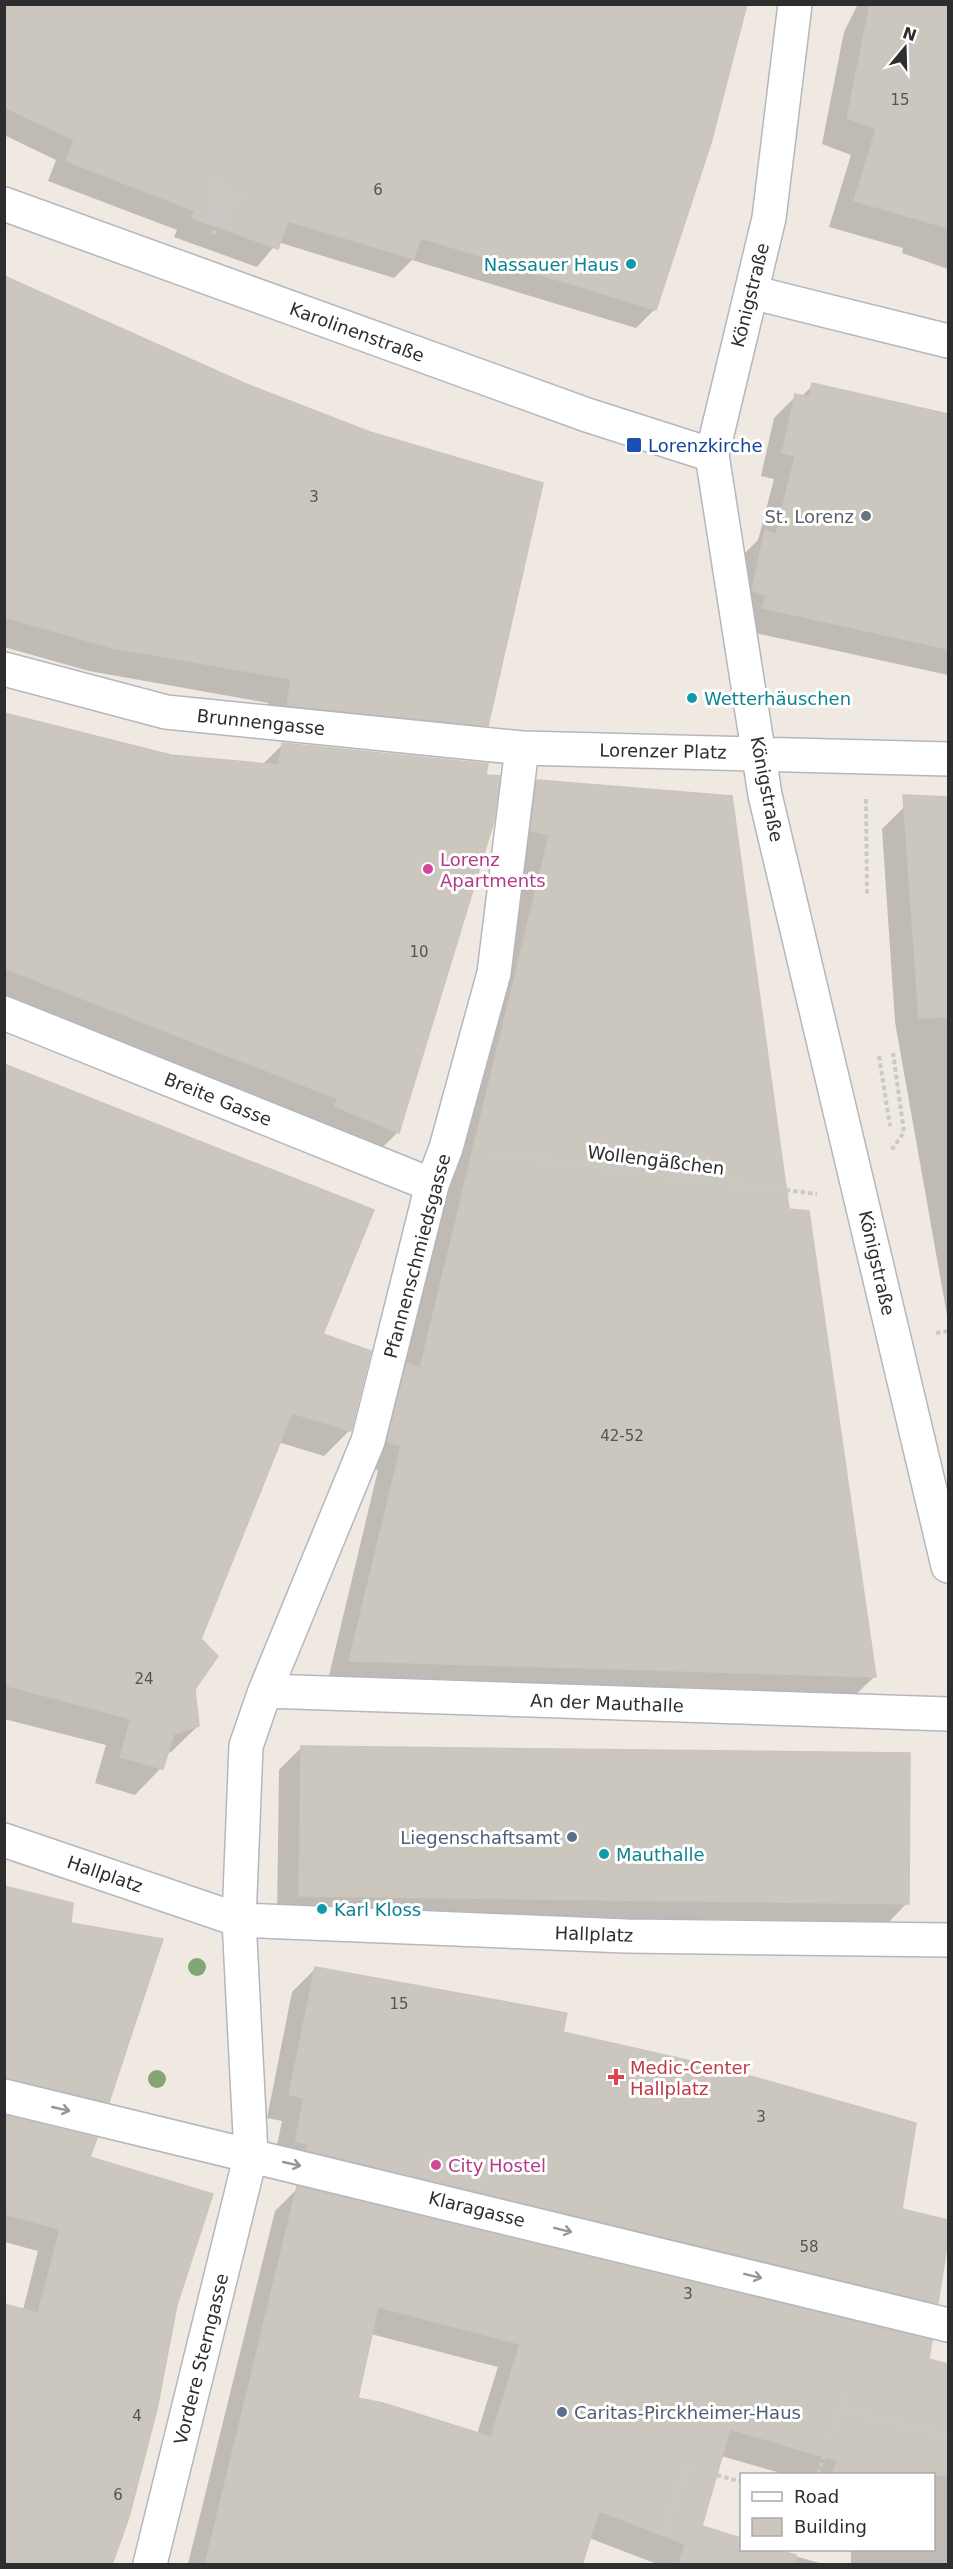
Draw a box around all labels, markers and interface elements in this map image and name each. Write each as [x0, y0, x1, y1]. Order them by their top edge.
north arrow [875, 18, 935, 78]
text: N [900, 23, 919, 45]
house number: 15 [890, 91, 910, 109]
house number: 6 [373, 181, 383, 199]
street label: Königstraße [727, 241, 773, 349]
place label: Nassauer Haus [484, 254, 619, 275]
marker: Nassauer Haus [624, 257, 638, 271]
street label: Karolinenstraße [287, 298, 427, 366]
place label: Lorenzkirche [648, 435, 762, 456]
marker: Lorenzkirche [625, 436, 643, 454]
house number: 3 [309, 488, 319, 506]
place label: St. Lorenz [764, 506, 854, 527]
marker: St. Lorenz [859, 509, 873, 523]
place label: Wetterhäuschen [704, 688, 851, 709]
marker: Wetterhäuschen [685, 691, 699, 705]
street label: Brunnengasse [196, 705, 326, 739]
street label: Königstraße [746, 734, 788, 844]
street label: Lorenzer Platz [599, 739, 727, 763]
place label: Lorenz Apartments [440, 849, 546, 891]
marker: Lorenz Apartments [421, 862, 435, 876]
house number: 10 [409, 943, 429, 961]
street label: Breite Gasse [161, 1068, 275, 1130]
street label: Wollengäßchen [586, 1141, 726, 1179]
street label: Pfannenschmiedsgasse [380, 1151, 454, 1361]
street label: Königstraße [855, 1208, 899, 1318]
house number: 42-52 [600, 1427, 644, 1445]
house number: 24 [134, 1670, 154, 1688]
street label: An der Mauthalle [530, 1690, 684, 1716]
place label: Liegenschaftsamt [400, 1827, 560, 1848]
marker: Liegenschaftsamt [565, 1830, 579, 1844]
place label: Mauthalle [616, 1844, 705, 1865]
marker: Mauthalle [597, 1847, 611, 1861]
street label: Hallplatz [64, 1851, 146, 1897]
place label: Karl Kloss [334, 1899, 421, 1920]
marker: Karl Kloss [315, 1902, 329, 1916]
street label: Hallplatz [554, 1922, 634, 1946]
house number: 15 [389, 1995, 409, 2013]
place label: Medic-Center Hallplatz [630, 2057, 751, 2099]
marker: Medic-Center Hallplatz [607, 2068, 625, 2086]
one-way arrow [52, 2104, 71, 2116]
house number: 3 [756, 2108, 766, 2126]
place label: City Hostel [448, 2155, 546, 2176]
marker: City Hostel [429, 2158, 443, 2172]
one-way arrow [282, 2159, 301, 2171]
street label: Klaragasse [427, 2187, 527, 2231]
one-way arrow [553, 2224, 572, 2236]
house number: 58 [799, 2238, 819, 2256]
street label: Vordere Sterngasse [170, 2271, 232, 2447]
one-way arrow [743, 2271, 762, 2283]
house number: 3 [683, 2285, 693, 2303]
place label: Caritas-Pirckheimer-Haus [574, 2402, 801, 2423]
marker: Caritas-Pirckheimer-Haus [555, 2405, 569, 2419]
house number: 4 [132, 2407, 142, 2425]
legend [740, 2473, 935, 2551]
house number: 6 [113, 2486, 123, 2504]
text: Road [794, 2486, 839, 2507]
text: Building [794, 2516, 867, 2537]

